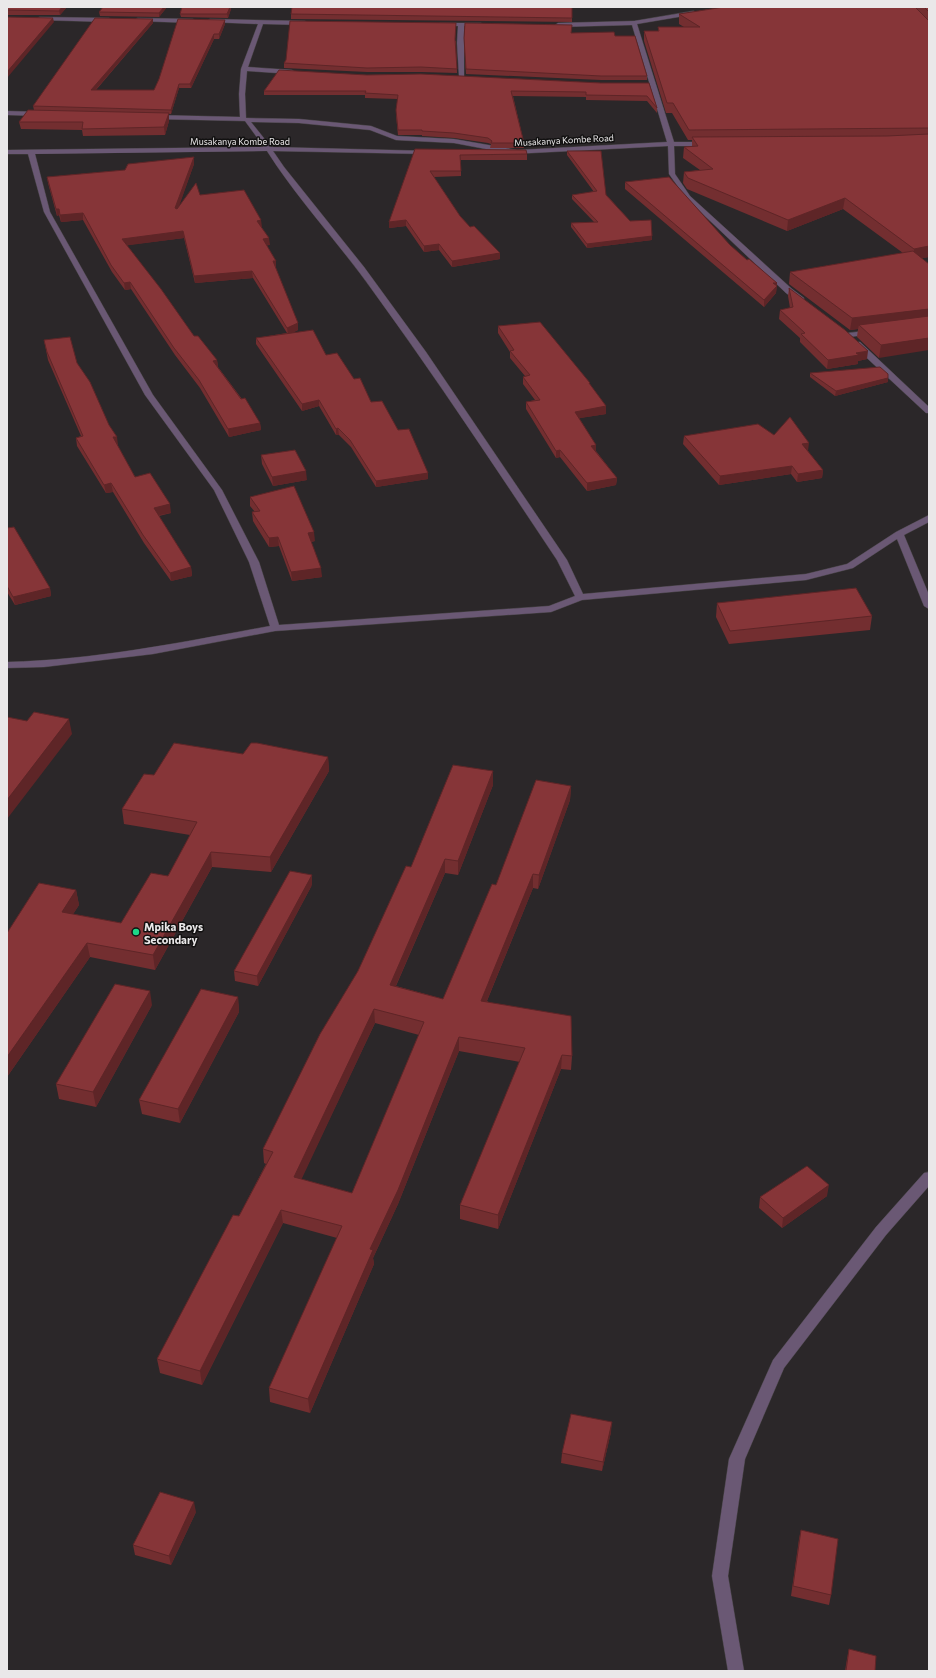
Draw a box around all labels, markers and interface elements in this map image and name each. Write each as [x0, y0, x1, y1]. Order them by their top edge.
street label: Musakanya Kombe Road [514, 132, 614, 148]
street label: Musakanya Kombe Road [190, 136, 290, 147]
place label: Mpika Boys Secondary [144, 920, 203, 946]
marker: Mpika Boys Secondary [131, 927, 141, 937]

